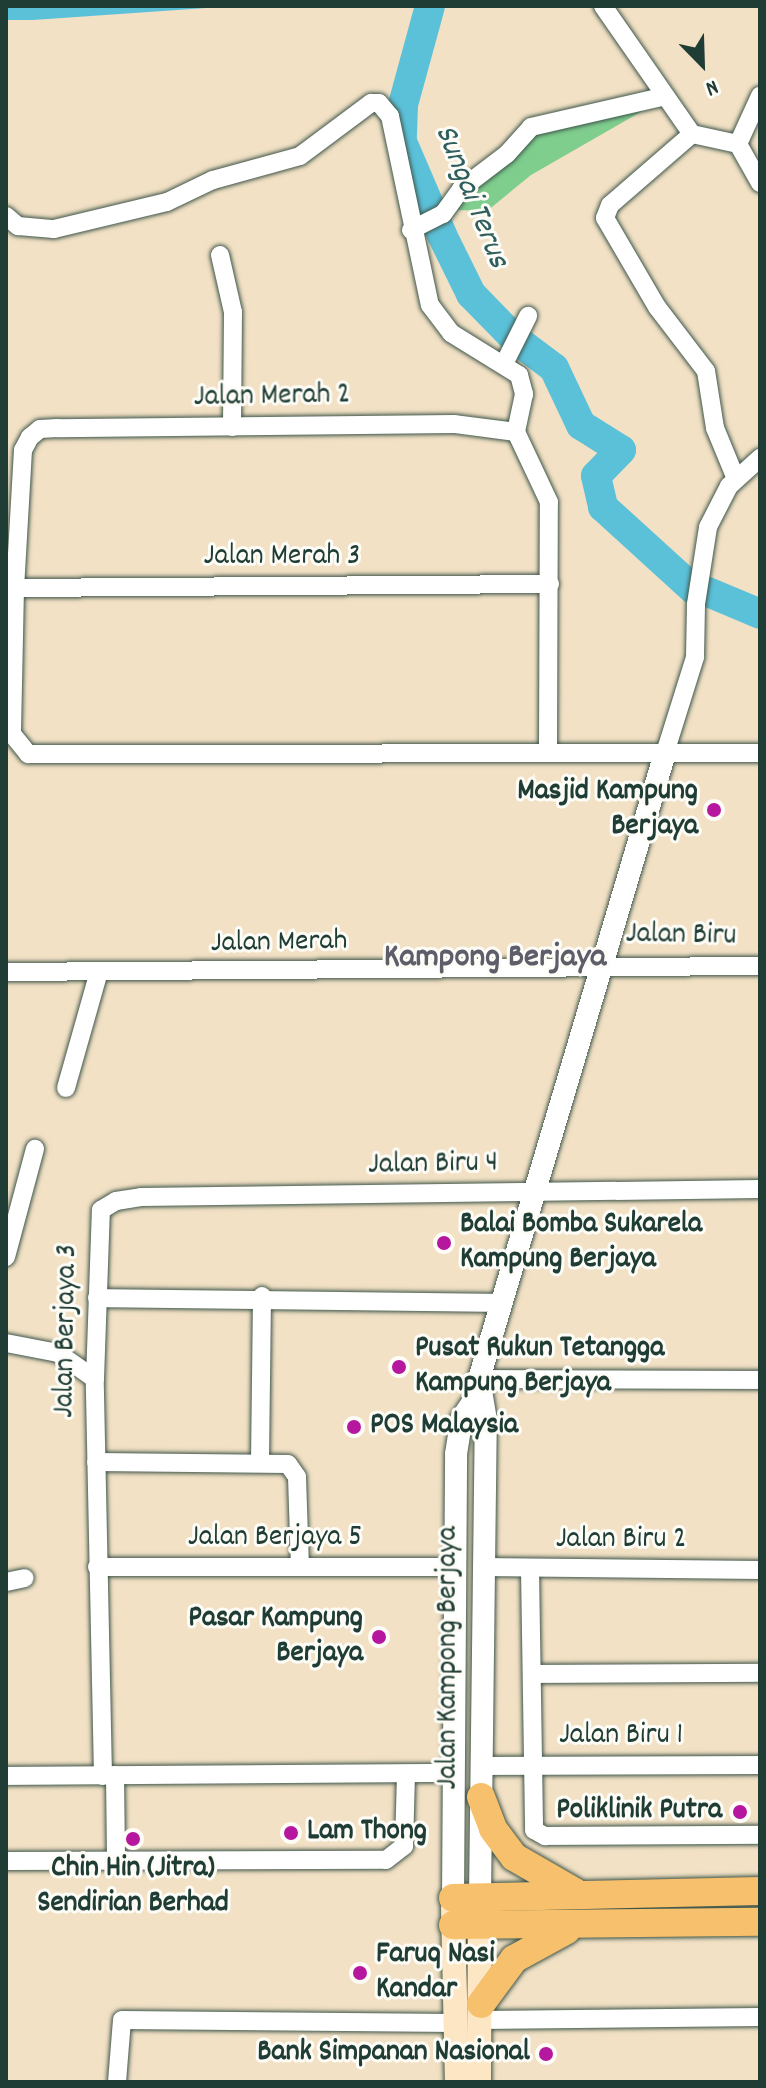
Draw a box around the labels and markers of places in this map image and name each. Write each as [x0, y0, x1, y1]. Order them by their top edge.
place label: Masjid Kampung Berjaya [517, 775, 698, 846]
marker: Masjid Kampung Berjaya [705, 801, 723, 819]
place label: Balai Bomba Sukarela Kampung Berjaya [460, 1208, 702, 1278]
marker: Balai Bomba Sukarela Kampung Berjaya [435, 1234, 453, 1252]
place label: Pusat Rukun Tetangga Kampung Berjaya [415, 1332, 664, 1402]
marker: Pusat Rukun Tetangga Kampung Berjaya [390, 1358, 408, 1376]
place label: POS Malaysia [370, 1409, 518, 1445]
marker: POS Malaysia [345, 1418, 363, 1436]
place label: Pasar Kampung Berjaya [188, 1602, 363, 1672]
marker: Pasar Kampung Berjaya [370, 1628, 388, 1646]
place label: Poliklinik Putra [556, 1794, 722, 1830]
marker: Poliklinik Putra [729, 1801, 751, 1823]
place label: Lam Thong [307, 1815, 427, 1851]
marker: Lam Thong [282, 1824, 300, 1842]
marker: Chin Hin (Jitra) Sendirian Berhad [124, 1830, 142, 1848]
place label: Chin Hin (Jitra) Sendirian Berhad [37, 1852, 229, 1922]
place label: Faruq Nasi Kandar [376, 1938, 495, 2008]
marker: Faruq Nasi Kandar [351, 1964, 369, 1982]
place label: Bank Simpanan Nasional [257, 2036, 530, 2072]
marker: Bank Simpanan Nasional [537, 2045, 555, 2063]

